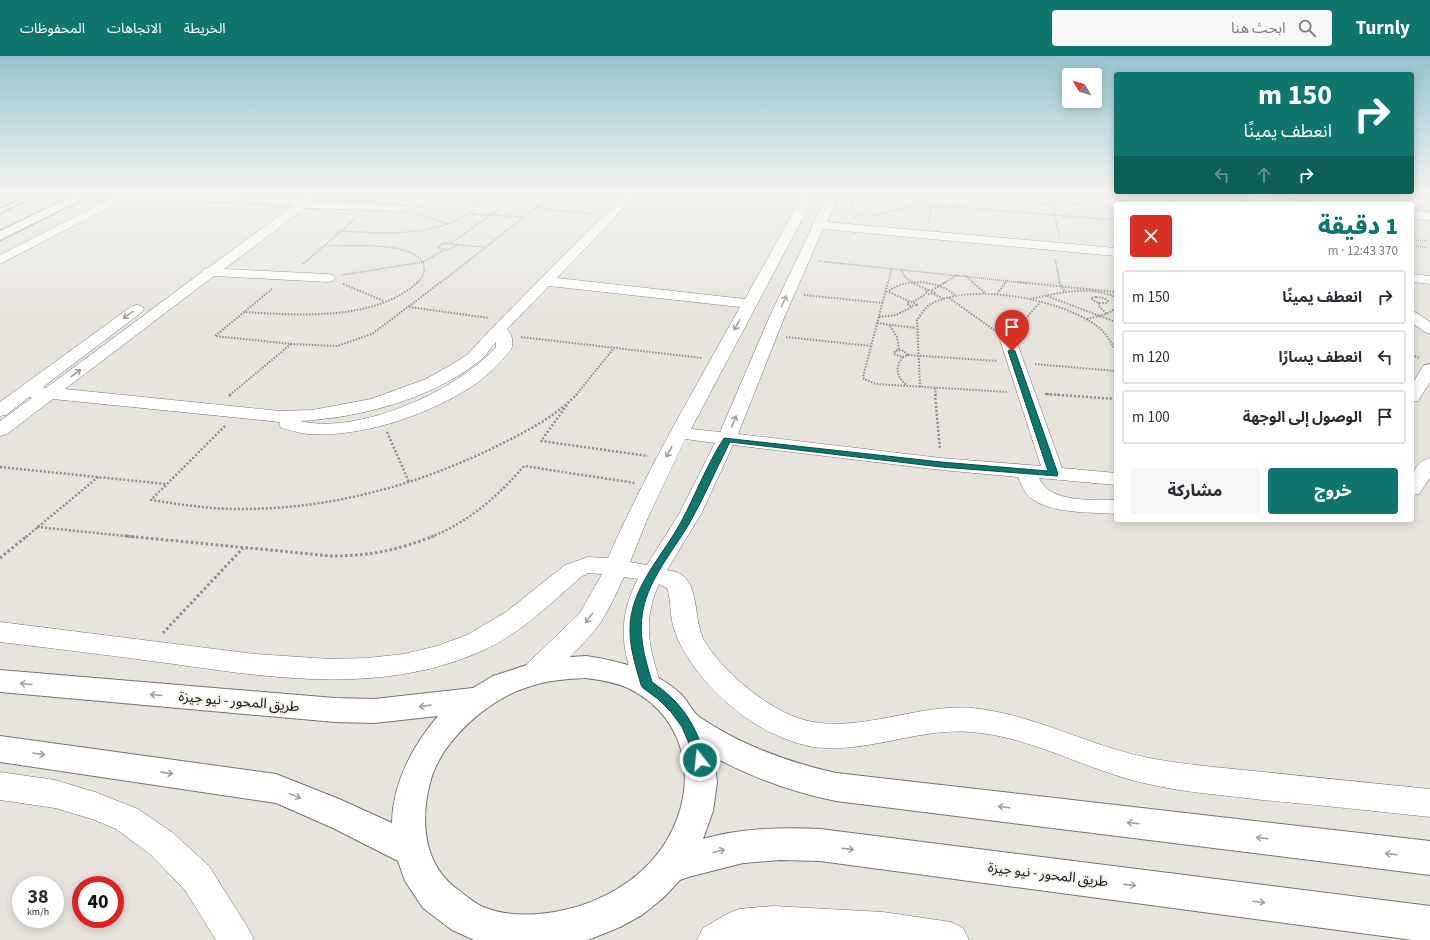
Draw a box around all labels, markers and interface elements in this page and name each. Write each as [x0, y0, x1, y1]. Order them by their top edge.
search box [1052, 10, 1332, 46]
text: Turnly [1356, 15, 1410, 42]
icon: search [1296, 17, 1318, 39]
text: ابحث هنا [1231, 18, 1286, 39]
text: المحفوظات [20, 19, 85, 39]
text: الاتجاهات [107, 19, 162, 39]
text: الخريطة [184, 19, 226, 39]
north arrow [1062, 68, 1102, 108]
map controls [1062, 68, 1102, 108]
text: 150 m [1258, 75, 1332, 115]
icon: right [1346, 88, 1398, 140]
text: انعطف يمينًا [1243, 119, 1332, 144]
icon: left [1211, 164, 1233, 186]
icon: ahead [1253, 164, 1275, 186]
icon: right [1295, 164, 1317, 186]
text: 1 دقيقة [1318, 209, 1398, 244]
button: close [1130, 215, 1172, 257]
text: 370 m · 12:43 [1328, 242, 1398, 260]
icon: right [1374, 286, 1396, 308]
text: 150 m [1132, 287, 1170, 308]
text: انعطف يمينًا [1282, 287, 1362, 308]
one-way arrow [781, 295, 788, 307]
pin [995, 310, 1029, 351]
one-way arrow [123, 311, 134, 319]
icon: arrive [1001, 316, 1023, 338]
one-way arrow [733, 319, 741, 331]
icon: left [1374, 346, 1396, 368]
text: 120 m [1132, 347, 1170, 368]
text: انعطف يسارًا [1278, 347, 1362, 368]
one-way arrow [70, 369, 81, 377]
icon: arrive [1374, 406, 1396, 428]
text: 100 m [1132, 407, 1170, 428]
text: الوصول إلى الوجهة [1243, 407, 1362, 428]
one-way arrow [731, 416, 739, 428]
one-way arrow [665, 446, 672, 458]
button: مشاركة [1130, 468, 1260, 514]
button: خروج [1268, 468, 1398, 514]
one-way arrow [585, 612, 593, 623]
one-way arrow [20, 680, 33, 687]
street label: طريق المحور - نيو جيزة [178, 687, 300, 717]
one-way arrow [150, 691, 163, 698]
one-way arrow [419, 702, 432, 710]
position arrow [679, 739, 721, 781]
one-way arrow [32, 750, 45, 758]
one-way arrow [160, 769, 173, 777]
one-way arrow [288, 792, 300, 800]
one-way arrow [998, 803, 1011, 811]
one-way arrow [1127, 819, 1140, 826]
one-way arrow [1256, 834, 1269, 842]
one-way arrow [841, 845, 854, 853]
one-way arrow [712, 847, 725, 854]
one-way arrow [1385, 850, 1398, 858]
street label: طريق المحور - نيو جيزة [987, 858, 1109, 892]
speed limit sign: 40 [72, 876, 124, 928]
one-way arrow [1123, 881, 1136, 889]
text: 38 [27, 883, 49, 911]
one-way arrow [1252, 898, 1265, 906]
text: km/h [27, 905, 49, 919]

